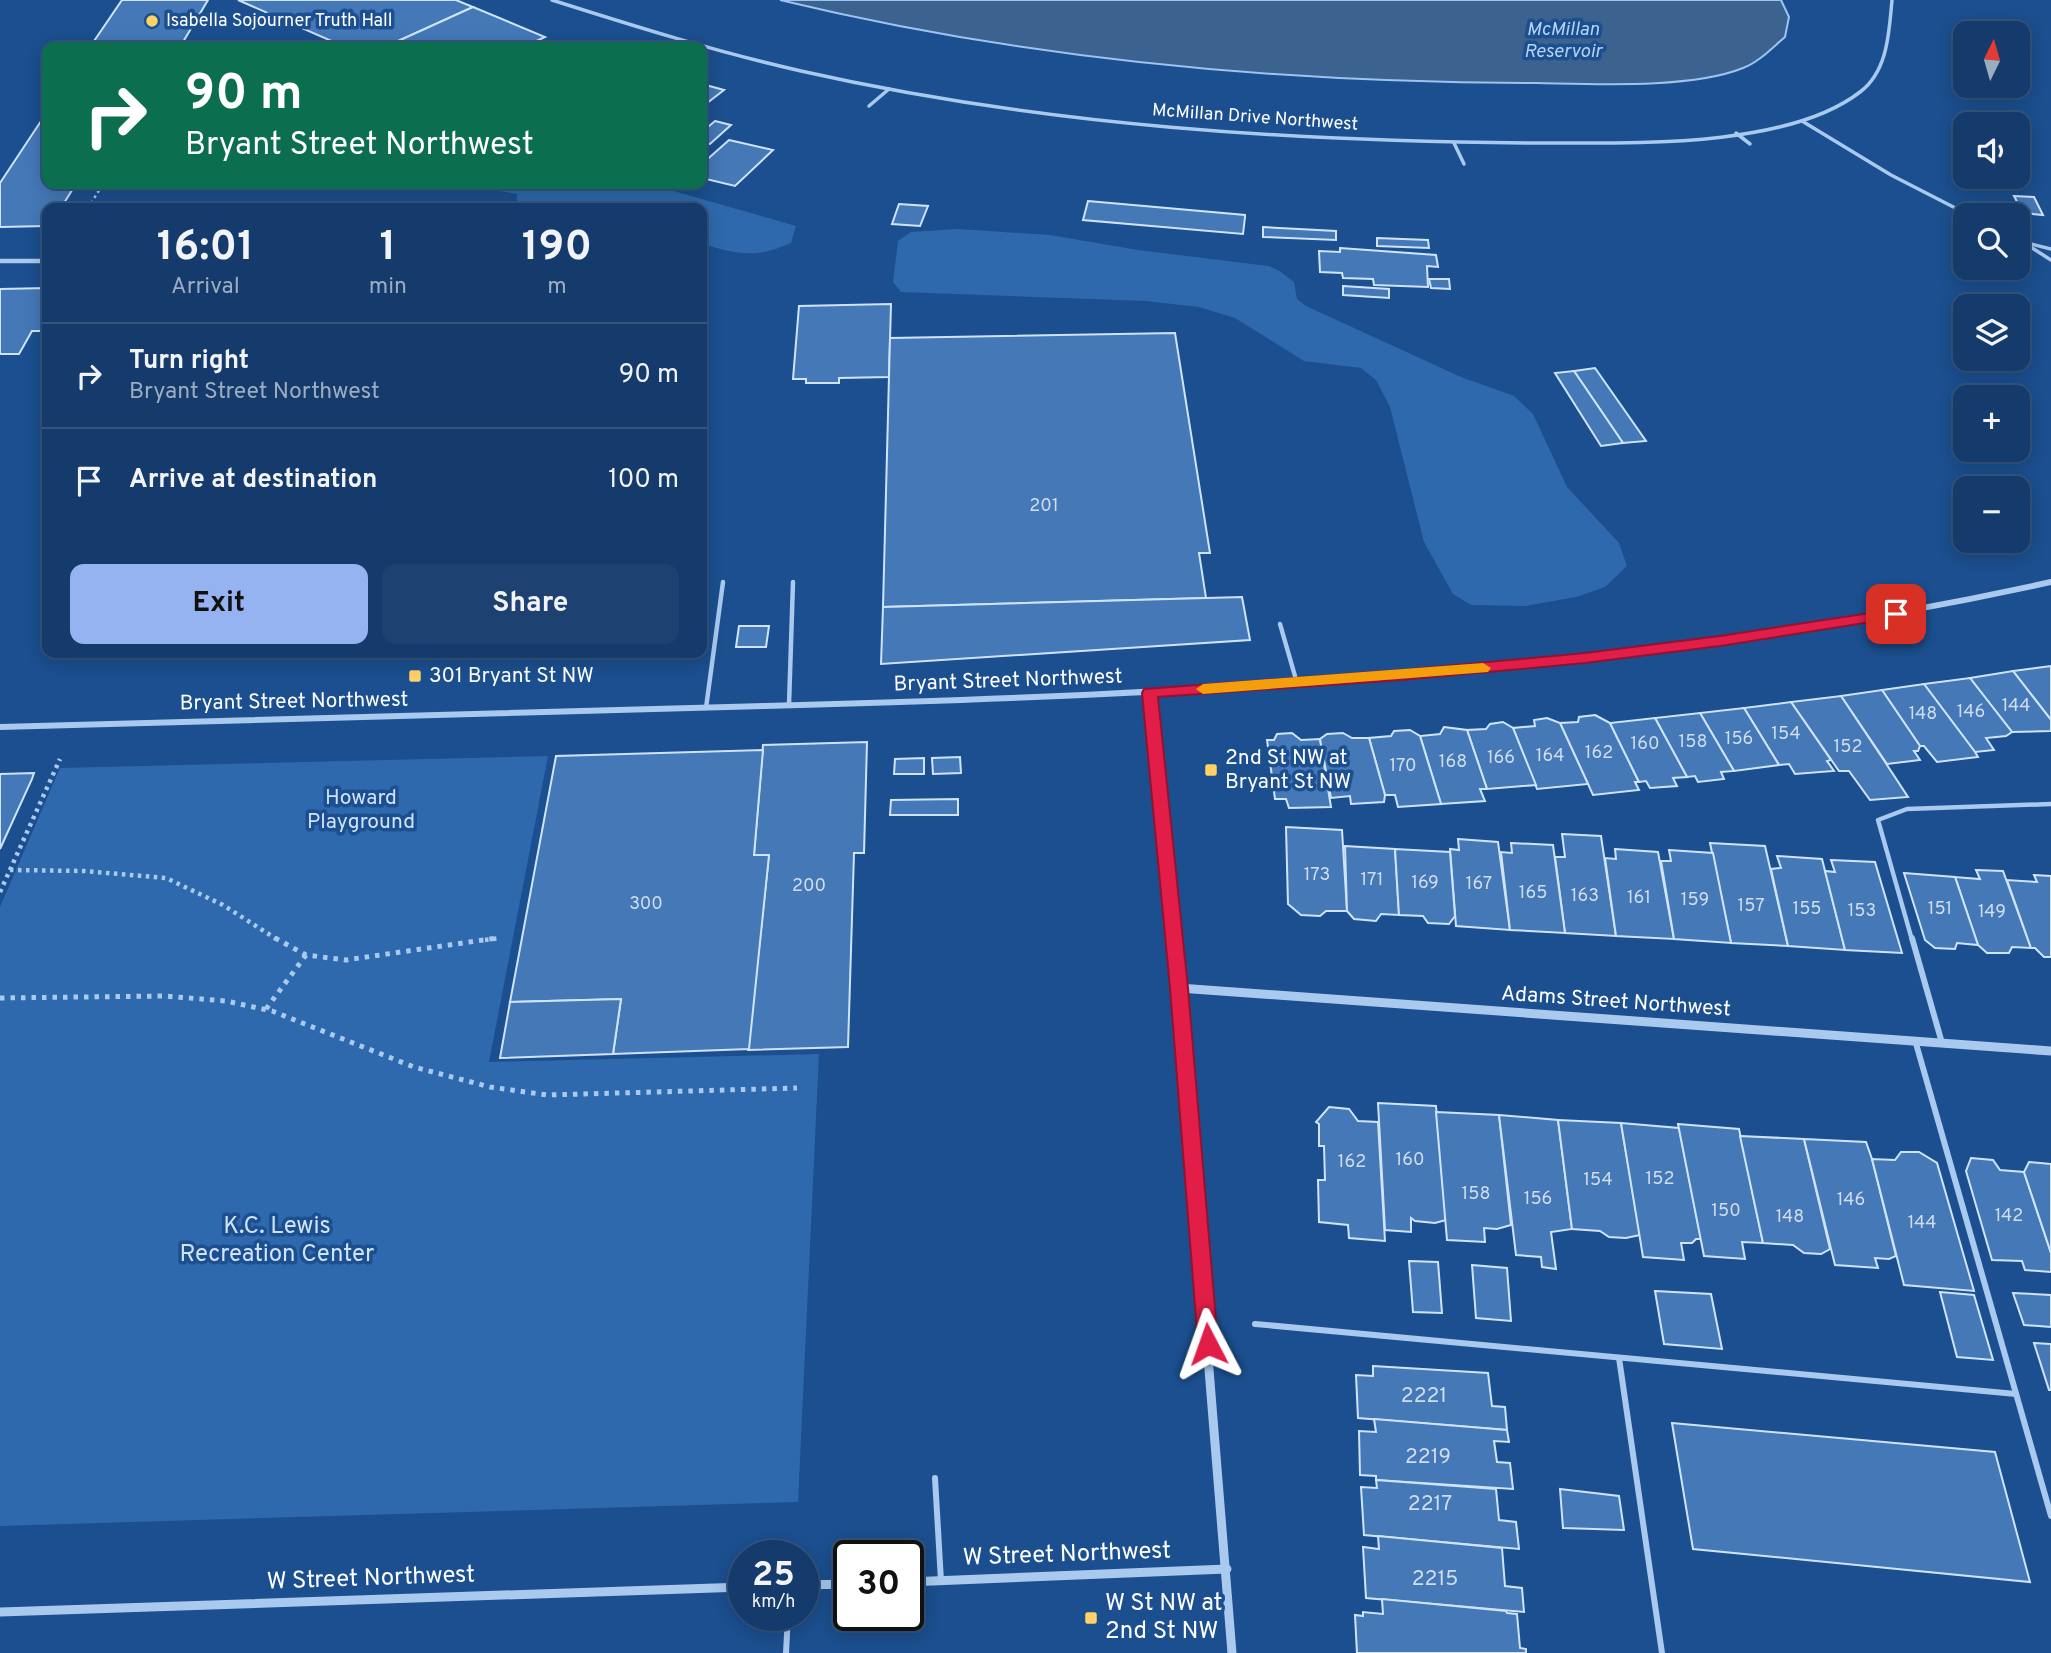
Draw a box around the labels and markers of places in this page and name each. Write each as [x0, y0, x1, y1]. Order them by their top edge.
place label: Isabella Sojourner Truth Hall [166, 10, 392, 33]
marker: Isabella Sojourner Truth Hall [144, 13, 160, 29]
pin [1866, 584, 1926, 644]
place label: 301 Bryant St NW [429, 663, 594, 690]
marker: 301 Bryant St NW [407, 668, 423, 684]
place label: 2nd St NW at Bryant St NW [1225, 745, 1351, 796]
marker: 2nd St NW at Bryant St NW [1203, 762, 1219, 778]
place label: W St NW at 2nd St NW [1105, 1589, 1223, 1647]
marker: W St NW at 2nd St NW [1083, 1610, 1099, 1626]

